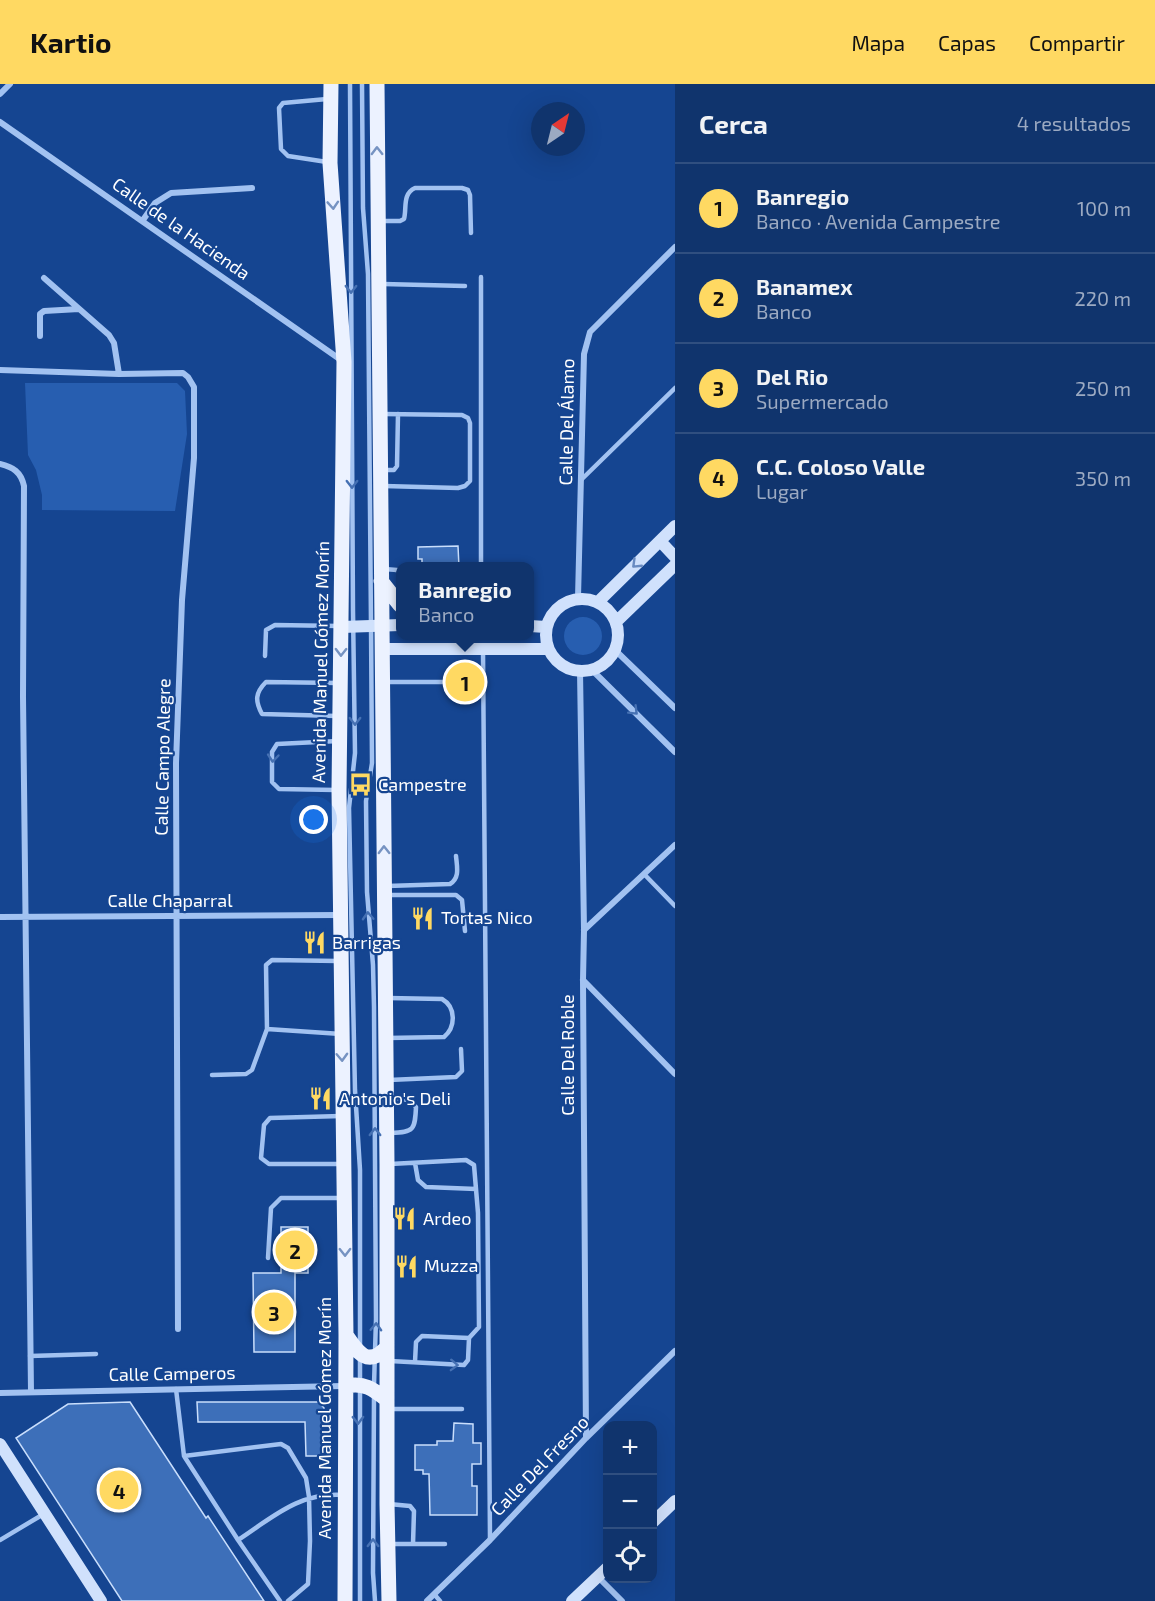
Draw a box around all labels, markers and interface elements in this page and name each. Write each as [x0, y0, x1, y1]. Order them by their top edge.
text: Kartio [30, 25, 111, 59]
text: Mapa [851, 30, 905, 55]
text: Capas [938, 30, 996, 55]
text: Compartir [1029, 30, 1125, 55]
north arrow [531, 102, 585, 156]
text: Cerca [699, 108, 768, 139]
text: 4 resultados [1017, 111, 1131, 135]
one-way arrow [371, 146, 383, 155]
street label: Calle de la Hacienda [108, 172, 255, 284]
text: Banregio [756, 183, 849, 209]
text: 1 [714, 196, 723, 220]
text: 100 m [1077, 196, 1131, 220]
one-way arrow [326, 201, 339, 210]
text: Banco · Avenida Campestre [756, 209, 1000, 233]
text: Banamex [756, 273, 853, 299]
one-way arrow [345, 285, 357, 294]
text: 2 [713, 286, 724, 310]
text: 220 m [1074, 286, 1131, 310]
text: Banco [756, 299, 812, 323]
street label: Calle Del Álamo [554, 358, 578, 486]
text: Del Rio [756, 363, 828, 389]
text: 3 [713, 376, 724, 400]
text: 250 m [1075, 376, 1131, 400]
text: Supermercado [756, 389, 889, 413]
text: C.C. Coloso Valle [756, 453, 925, 479]
text: 4 [712, 466, 725, 490]
text: 350 m [1075, 466, 1131, 490]
text: Lugar [756, 479, 808, 503]
one-way arrow [346, 480, 358, 489]
street label: Avenida Manuel Gómez Morín [307, 541, 333, 783]
one-way arrow [633, 557, 643, 568]
popup [396, 562, 534, 640]
text: Banregio [418, 576, 512, 602]
text: Banco [418, 602, 474, 626]
one-way arrow [335, 647, 347, 656]
pin: 1 [446, 660, 484, 704]
street label: Calle Campo Alegre [150, 678, 174, 836]
one-way arrow [626, 703, 637, 714]
one-way arrow [349, 717, 361, 726]
one-way arrow [267, 753, 280, 762]
bus stop icon: Campestre [347, 772, 373, 798]
place label: Campestre [378, 773, 467, 795]
your location [299, 805, 328, 834]
one-way arrow [378, 845, 390, 854]
street label: Calle Chaparral [107, 889, 233, 911]
restaurant icon: Tortas Nico [410, 905, 436, 931]
place label: Tortas Nico [441, 906, 533, 928]
one-way arrow [362, 911, 375, 920]
restaurant icon: Barrigas [301, 930, 327, 956]
place label: Barrigas [332, 931, 401, 953]
street label: Calle Del Roble [556, 994, 578, 1116]
one-way arrow [336, 1052, 348, 1061]
restaurant icon: Antonio's Deli [308, 1086, 334, 1112]
place label: Antonio's Deli [339, 1087, 451, 1109]
one-way arrow [369, 1127, 381, 1136]
restaurant icon: Ardeo [392, 1206, 418, 1232]
place label: Ardeo [423, 1207, 471, 1229]
pin: 2 [276, 1228, 314, 1272]
one-way arrow [339, 1247, 351, 1256]
restaurant icon: Muzza [393, 1253, 419, 1279]
place label: Muzza [424, 1254, 478, 1276]
pin: 3 [254, 1290, 294, 1334]
street label: Avenida Manuel Gómez Morín [313, 1297, 335, 1539]
one-way arrow [370, 1322, 382, 1331]
one-way arrow [449, 1358, 458, 1371]
street label: Calle Camperos [108, 1361, 236, 1385]
street label: Calle Del Fresno [486, 1411, 593, 1520]
one-way arrow [352, 1415, 365, 1424]
map controls [603, 1421, 657, 1583]
button: + [603, 1421, 657, 1475]
pin: 4 [100, 1468, 138, 1512]
button: − [603, 1475, 657, 1529]
button: locate [603, 1529, 657, 1583]
one-way arrow [367, 1538, 379, 1547]

